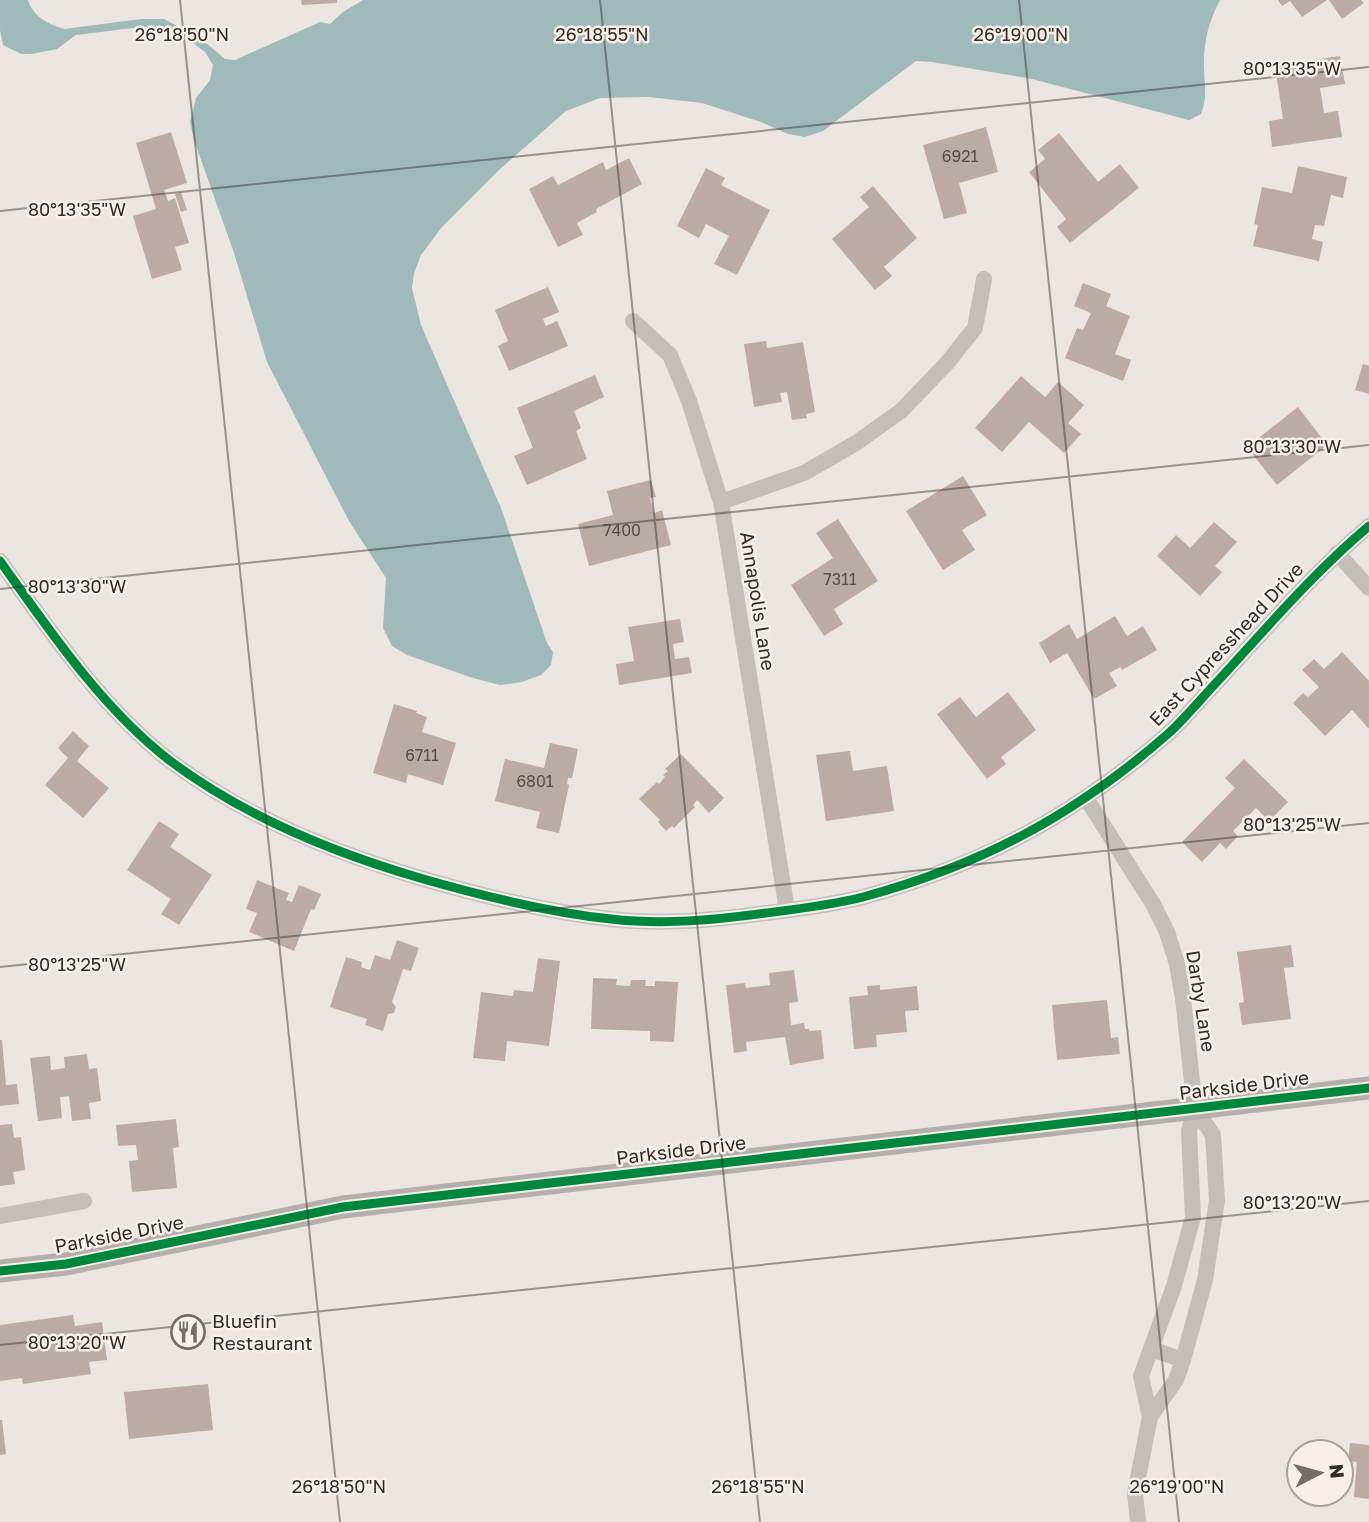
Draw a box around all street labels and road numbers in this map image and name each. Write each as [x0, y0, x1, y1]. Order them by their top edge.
street label: Annapolis Lane [736, 530, 781, 672]
street label: East Cypresshead Drive [1144, 557, 1307, 730]
street label: Darby Lane [1182, 948, 1221, 1053]
street label: Parkside Drive [1178, 1065, 1310, 1104]
street label: Parkside Drive [615, 1130, 747, 1169]
street label: Parkside Drive [52, 1210, 185, 1257]

